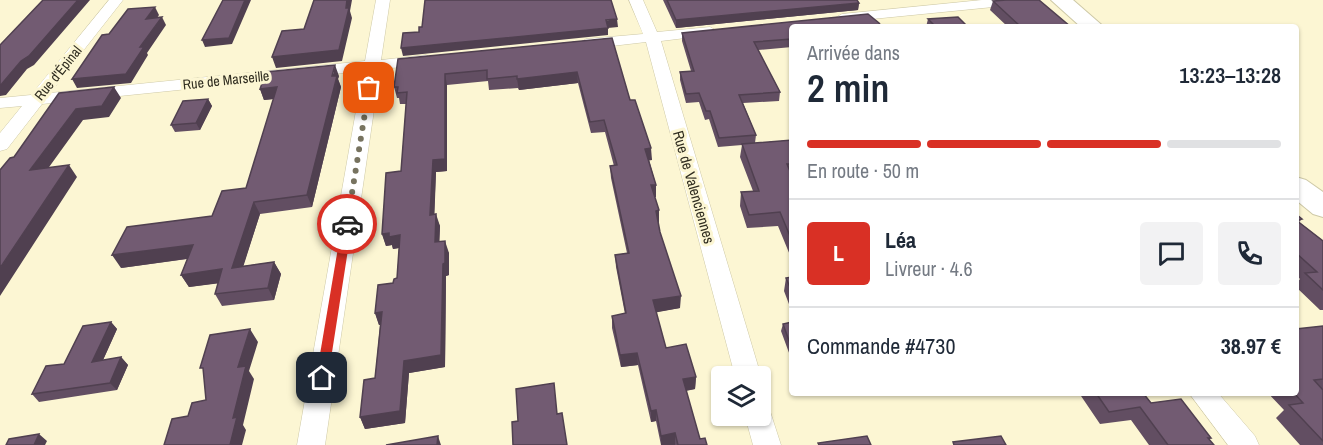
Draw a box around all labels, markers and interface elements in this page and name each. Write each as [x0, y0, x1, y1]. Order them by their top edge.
text: Arrivée dans [807, 39, 900, 66]
street label: Rue d'Épinal [30, 42, 86, 104]
text: 13:23–13:28 [1179, 60, 1281, 90]
pin [343, 62, 394, 113]
text: 2 min [807, 62, 889, 114]
street label: Rue de Marseille [182, 67, 270, 93]
icon: bag [352, 71, 385, 104]
street label: Rue de Valenciennes [668, 128, 720, 246]
text: En route · 50 m [807, 157, 919, 184]
courier [317, 194, 377, 254]
icon: car [331, 208, 364, 241]
button: chat [1140, 222, 1203, 285]
button: phone [1218, 222, 1281, 285]
text: Léa [885, 225, 916, 255]
text: L [833, 238, 844, 268]
text: Livreur · 4.6 [885, 255, 973, 282]
text: Commande #4730 [807, 331, 955, 361]
text: 38.97 € [1221, 331, 1281, 361]
pin [296, 352, 347, 403]
icon: home [305, 361, 338, 394]
map controls [711, 366, 771, 426]
button: layers [711, 366, 771, 426]

